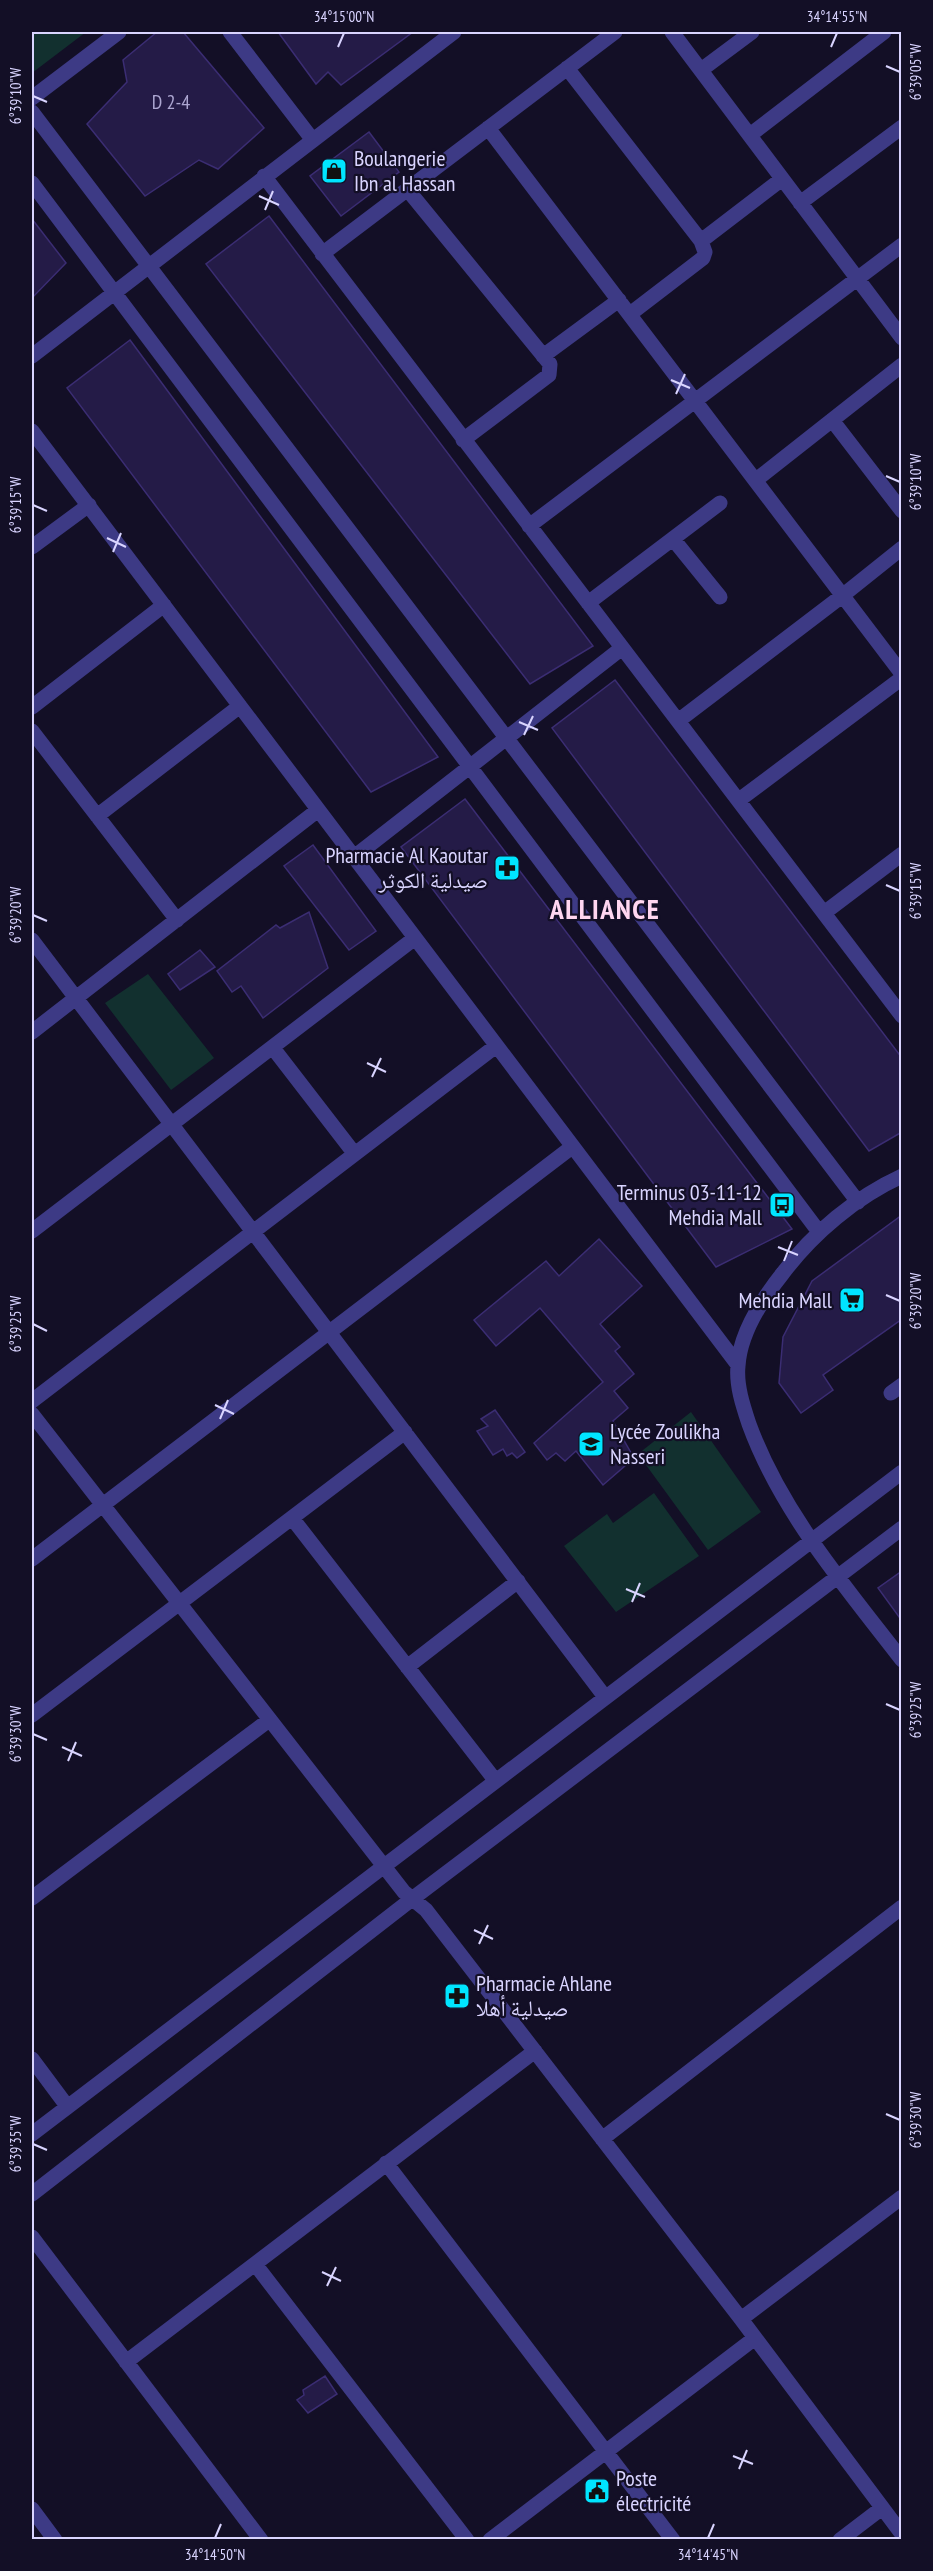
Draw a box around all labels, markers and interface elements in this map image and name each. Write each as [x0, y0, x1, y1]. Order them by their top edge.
text: 34°15'00"N [314, 7, 374, 26]
text: 34°14'55"N [807, 7, 867, 26]
text: 6°39'05"W [906, 44, 925, 100]
text: 6°39'10"W [6, 68, 25, 124]
house number: D 2-4 [152, 89, 190, 115]
place label: Boulangerie Ibn al Hassan [354, 144, 456, 197]
shop icon: Boulangerie Ibn al Hassan [319, 156, 349, 186]
text: 6°39'10"W [906, 454, 925, 510]
text: 6°39'15"W [6, 477, 25, 533]
place label: Pharmacie Al Kaoutar صيدلية الكوثر [325, 841, 488, 894]
pharmacy icon: Pharmacie Al Kaoutar صيدلية الكوثر [492, 853, 522, 883]
text: 6°39'15"W [906, 863, 925, 919]
text: 6°39'20"W [6, 887, 25, 943]
district label: ALLIANCE [549, 890, 660, 927]
place label: Terminus 03-11-12 Mehdia Mall [617, 1178, 763, 1231]
bus stop icon: Terminus 03-11-12 Mehdia Mall [767, 1190, 797, 1220]
text: 6°39'20"W [906, 1273, 925, 1329]
supermarket icon: Mehdia Mall [837, 1285, 867, 1315]
place label: Mehdia Mall [738, 1286, 833, 1314]
text: 6°39'25"W [6, 1296, 25, 1352]
place label: Lycée Zoulikha Nasseri [610, 1417, 720, 1470]
school or university icon: Lycée Zoulikha Nasseri [576, 1429, 606, 1459]
text: 6°39'25"W [906, 1682, 925, 1738]
text: 6°39'30"W [6, 1706, 25, 1762]
place label: Pharmacie Ahlane صيدلية أهلا [476, 1969, 612, 2022]
pharmacy icon: Pharmacie Ahlane صيدلية أهلا [442, 1981, 472, 2011]
text: 6°39'30"W [906, 2092, 925, 2148]
text: 6°39'35"W [6, 2116, 25, 2172]
place label: Poste électricité [616, 2464, 691, 2517]
public building icon: Poste électricité [582, 2476, 612, 2506]
text: 34°14'50"N [185, 2545, 245, 2564]
text: 34°14'45"N [678, 2545, 738, 2564]

